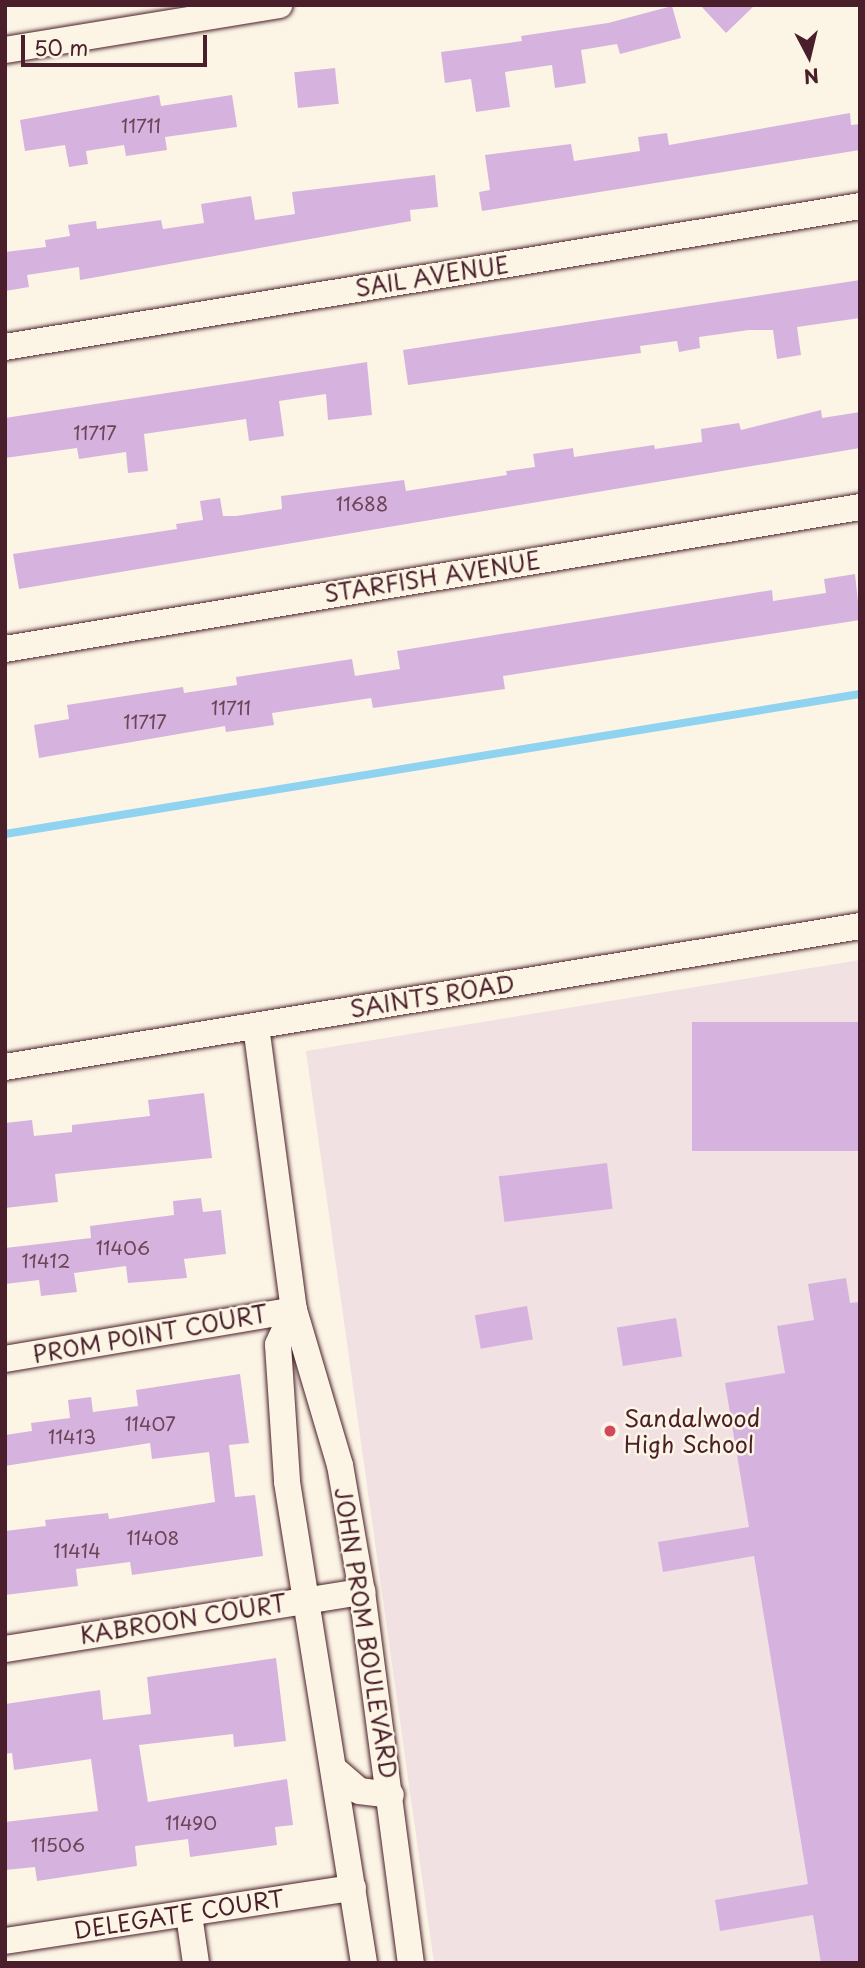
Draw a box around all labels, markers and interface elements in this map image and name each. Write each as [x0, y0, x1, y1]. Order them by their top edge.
scale bar [24, 21, 210, 65]
north arrow [774, 21, 844, 91]
text: 50 m [34, 31, 88, 63]
text: N [802, 62, 821, 92]
house number: 11711 [121, 115, 161, 137]
street label: SAIL AVENUE [352, 250, 512, 302]
house number: 11717 [73, 422, 117, 444]
house number: 11688 [336, 493, 388, 515]
street label: STARFISH AVENUE [322, 546, 542, 608]
house number: 11711 [211, 697, 251, 719]
house number: 11717 [123, 711, 167, 733]
street label: SAINTS ROAD [348, 969, 516, 1023]
house number: 11406 [96, 1237, 150, 1259]
house number: 11412 [22, 1250, 70, 1272]
street label: PROM POINT COURT [28, 1299, 272, 1369]
place label: Sandalwood High School [624, 1404, 760, 1458]
house number: 11407 [124, 1413, 176, 1435]
marker: Sandalwood High School [602, 1423, 618, 1439]
house number: 11413 [48, 1426, 96, 1448]
street label: JOHN PROM BOULEVARD [329, 1484, 403, 1782]
house number: 11408 [127, 1527, 179, 1549]
house number: 11414 [53, 1540, 101, 1562]
street label: KABROON COURT [76, 1589, 290, 1649]
house number: 11490 [165, 1812, 217, 1834]
house number: 11506 [31, 1834, 85, 1856]
street label: DELEGATE COURT [72, 1884, 286, 1944]

